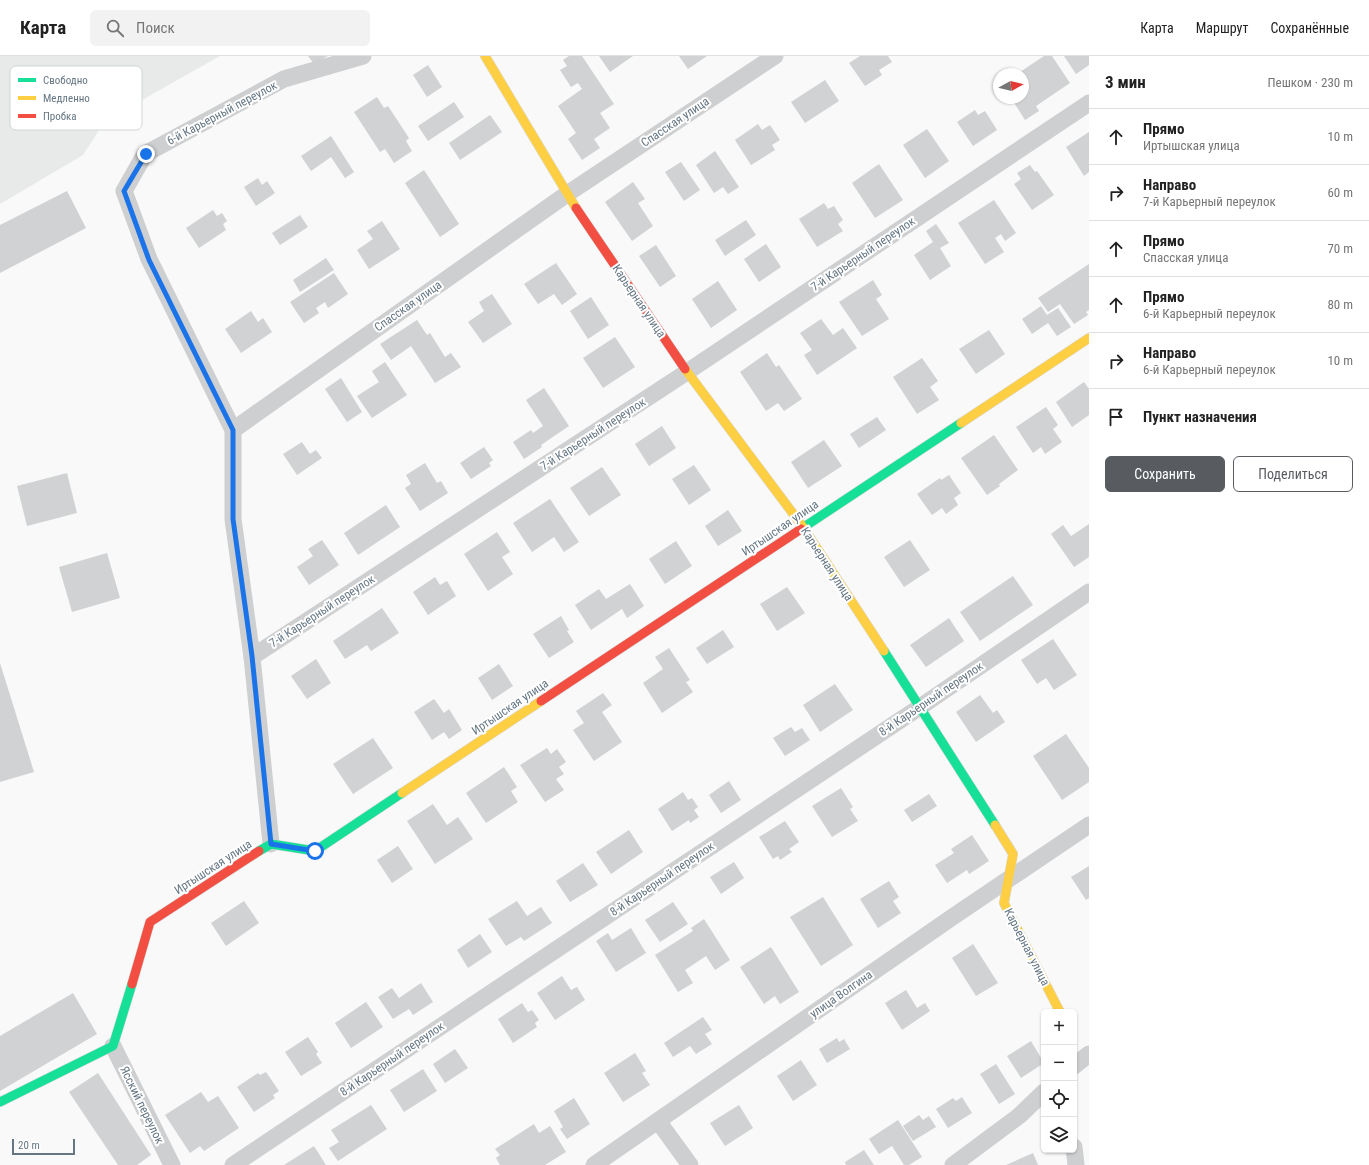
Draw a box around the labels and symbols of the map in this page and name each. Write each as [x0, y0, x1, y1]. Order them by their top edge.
legend [10, 66, 142, 130]
north arrow [993, 68, 1029, 104]
text: Свободно [43, 74, 88, 87]
street label: 6-й Карьерный переулок [165, 78, 280, 148]
text: Медленно [43, 92, 90, 105]
street label: Спасская улица [638, 94, 712, 150]
text: Пробка [43, 110, 77, 123]
route end [137, 145, 155, 163]
street label: 7-й Карьерный переулок [808, 214, 918, 294]
street label: Карьерная улица [609, 262, 669, 340]
street label: Спасская улица [372, 278, 445, 334]
street label: 7-й Карьерный переулок [538, 395, 648, 473]
street label: Иртышская улица [739, 497, 821, 559]
street label: Карьерная улица [798, 524, 856, 604]
street label: 7-й Карьерный переулок [267, 572, 377, 650]
street label: 8-й Карьерный переулок [876, 659, 986, 739]
street label: Иртышская улица [469, 676, 551, 738]
street label: Иртышская улица [172, 837, 254, 897]
street label: 8-й Карьерный переулок [607, 839, 717, 919]
route start [306, 842, 324, 860]
street label: Карьерная улица [1001, 906, 1053, 988]
street label: улица Волгина [807, 967, 875, 1021]
street label: 8-й Карьерный переулок [337, 1019, 447, 1099]
street label: Ясский переулок [117, 1064, 167, 1146]
scale bar [12, 1137, 75, 1156]

